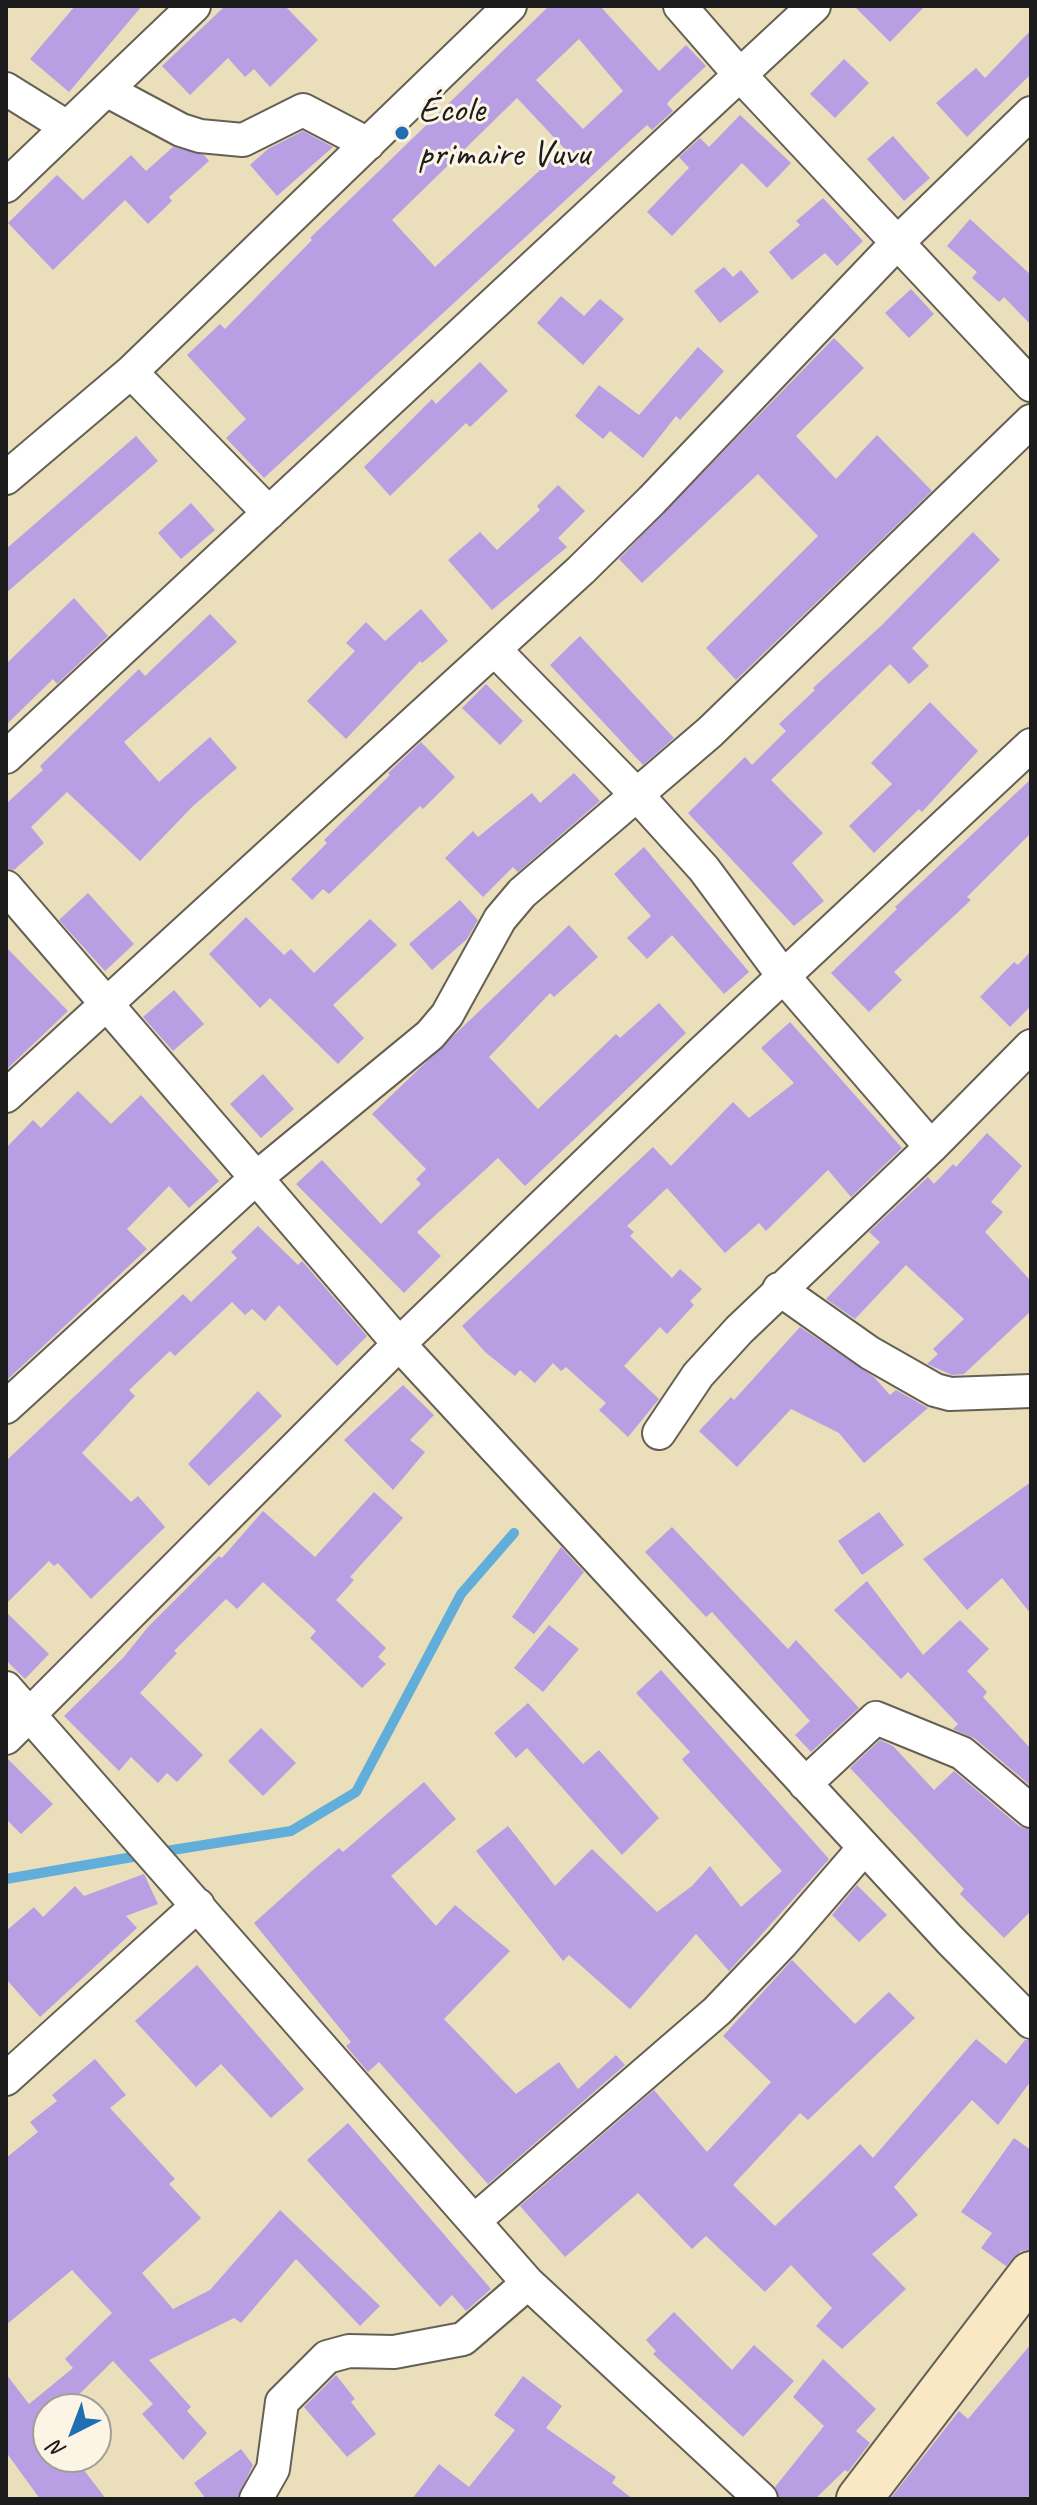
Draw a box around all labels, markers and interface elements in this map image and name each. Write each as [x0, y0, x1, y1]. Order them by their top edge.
place label: École primaire Vuvu [418, 88, 590, 178]
marker: École primaire Vuvu [393, 124, 411, 142]
north arrow [32, 2393, 112, 2473]
text: N [43, 2434, 72, 2464]

